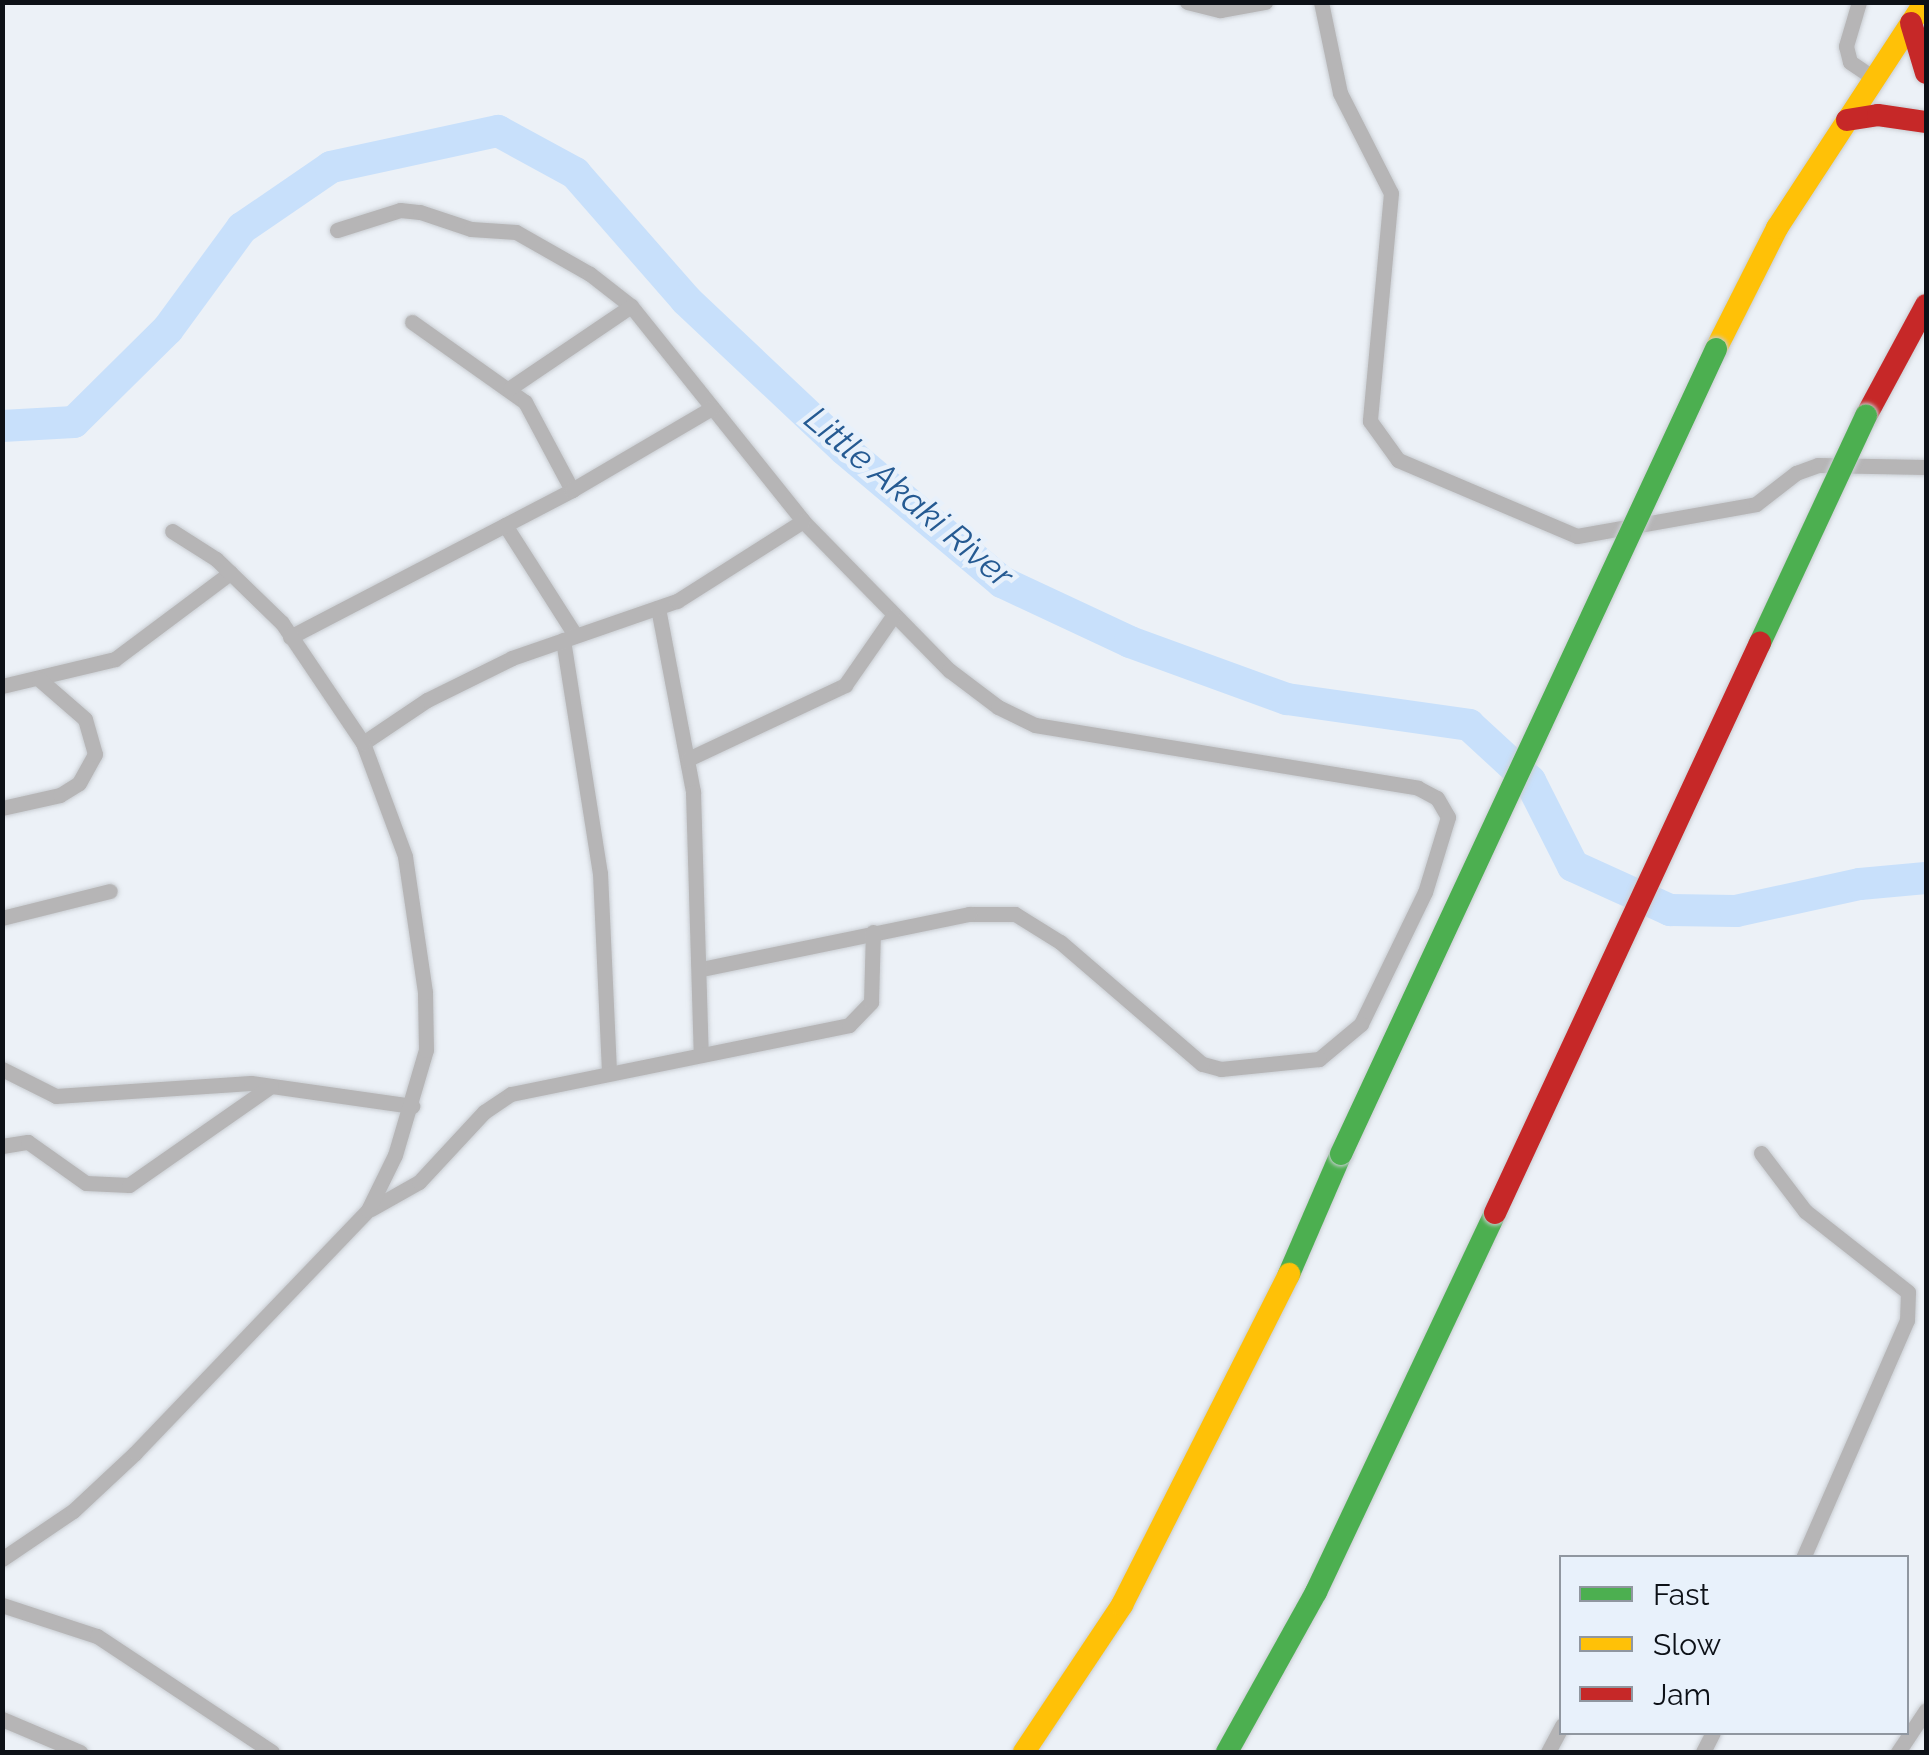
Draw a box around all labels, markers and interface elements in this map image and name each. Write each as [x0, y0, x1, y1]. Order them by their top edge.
water label: Little Akaki River [796, 397, 1022, 597]
legend [1559, 1555, 1909, 1735]
text: Fast [1653, 1577, 1710, 1612]
text: Slow [1653, 1627, 1721, 1662]
text: Jam [1653, 1677, 1711, 1712]

